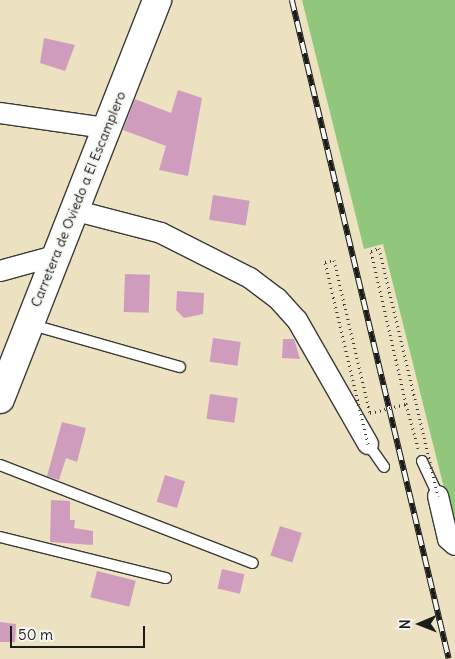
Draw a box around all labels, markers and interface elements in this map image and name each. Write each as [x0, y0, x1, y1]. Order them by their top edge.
street label: Carretera de Oviedo a El Escamplero [27, 89, 129, 309]
north arrow [395, 599, 445, 649]
scale bar [12, 616, 148, 648]
text: N [396, 619, 414, 629]
text: 50 m [18, 625, 53, 644]

